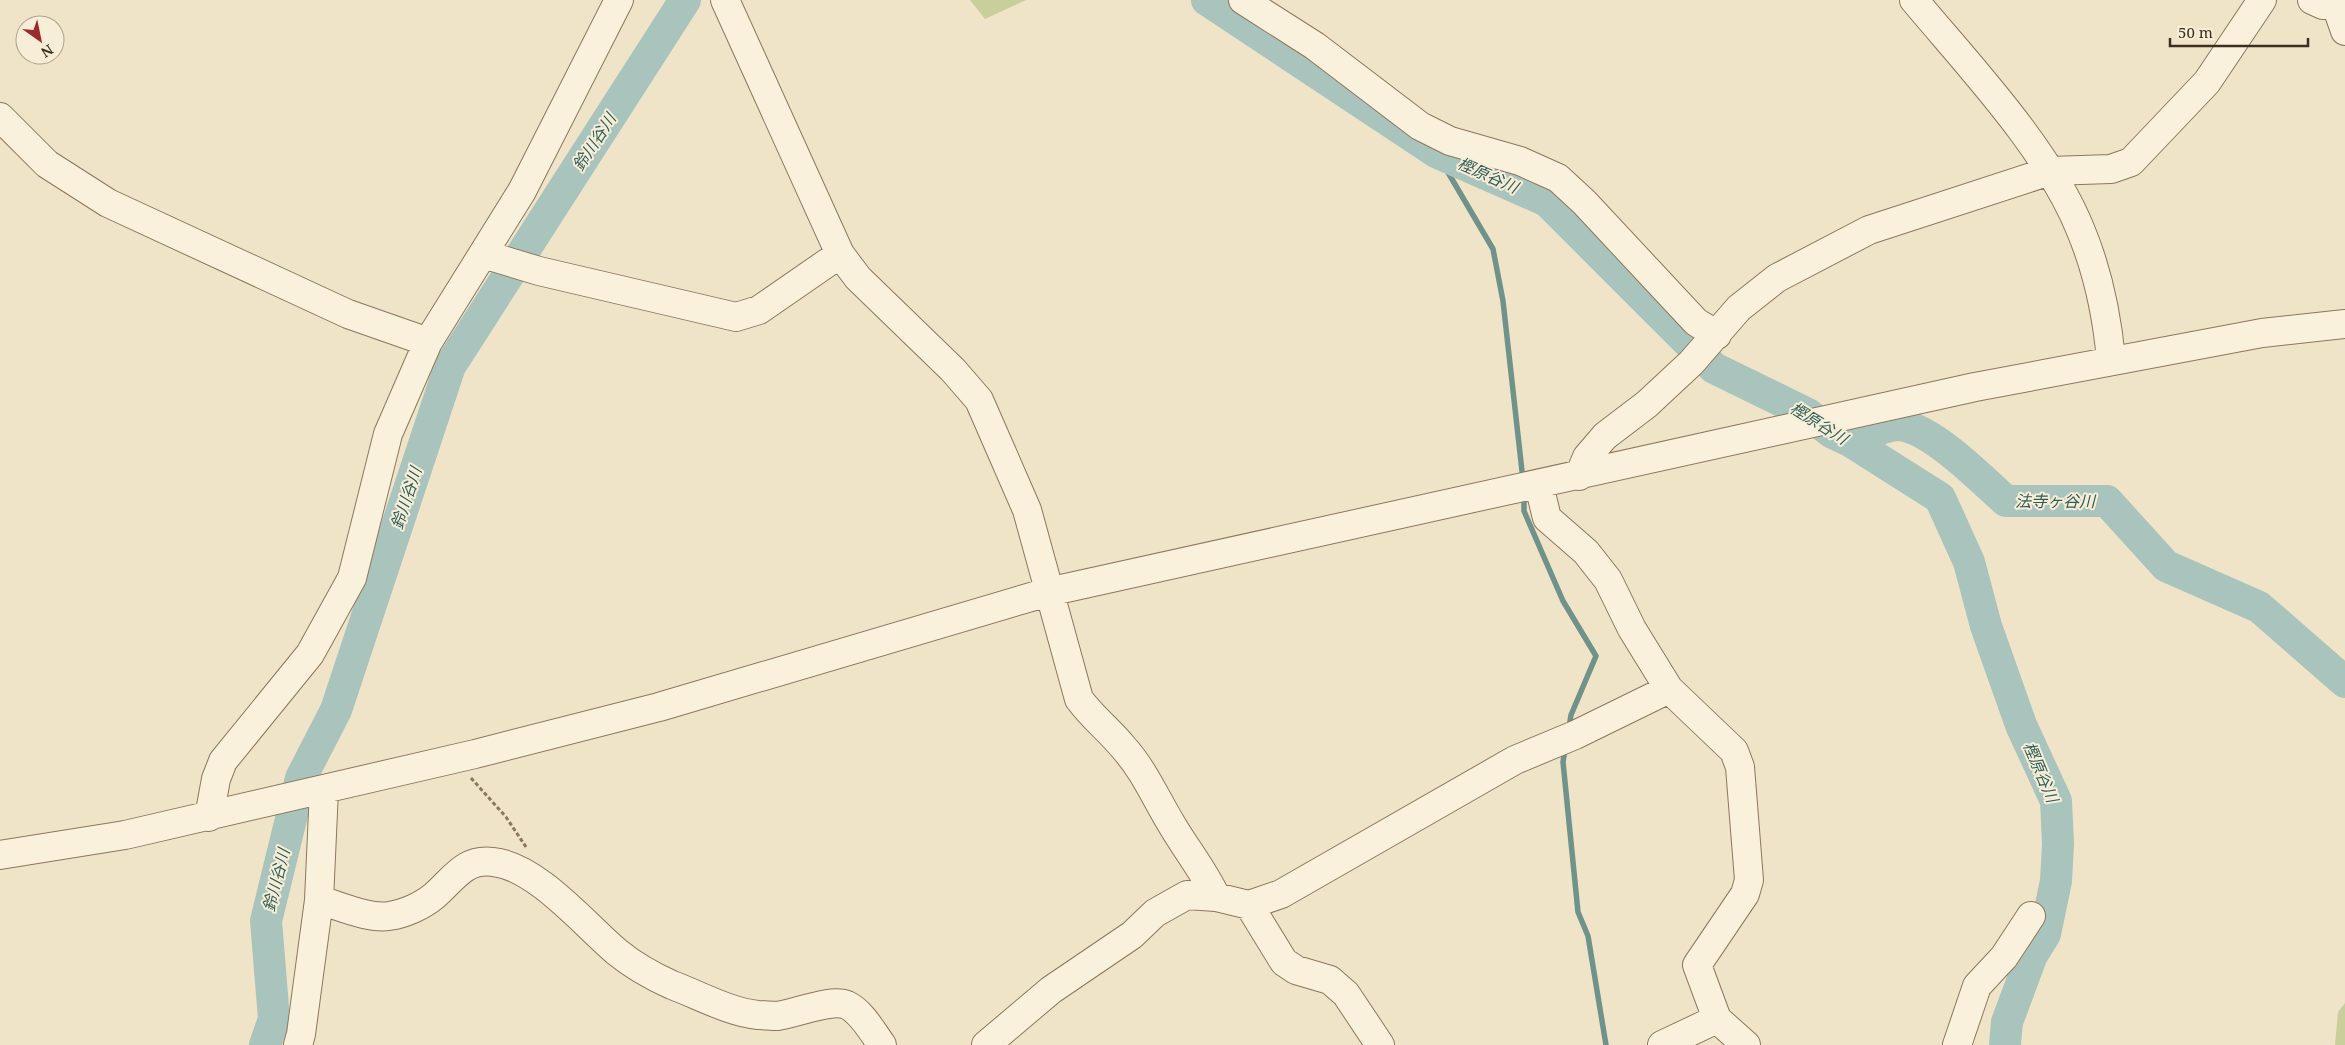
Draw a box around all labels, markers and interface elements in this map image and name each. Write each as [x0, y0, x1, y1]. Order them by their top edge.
north arrow [15, 15, 65, 65]
scale bar [2170, 15, 2308, 47]
text: 50 m [2178, 22, 2213, 42]
text: N [38, 40, 57, 62]
water label: 鈴川谷川 [567, 108, 622, 175]
water label: 樫原谷川 [1454, 152, 1524, 199]
water label: 樫原谷川 [1786, 397, 1854, 450]
water label: 鈴川谷川 [386, 462, 427, 532]
water label: 法寺ヶ谷川 [2015, 490, 2097, 512]
water label: 樫原谷川 [2018, 738, 2064, 808]
water label: 鈴川谷川 [258, 844, 295, 914]

